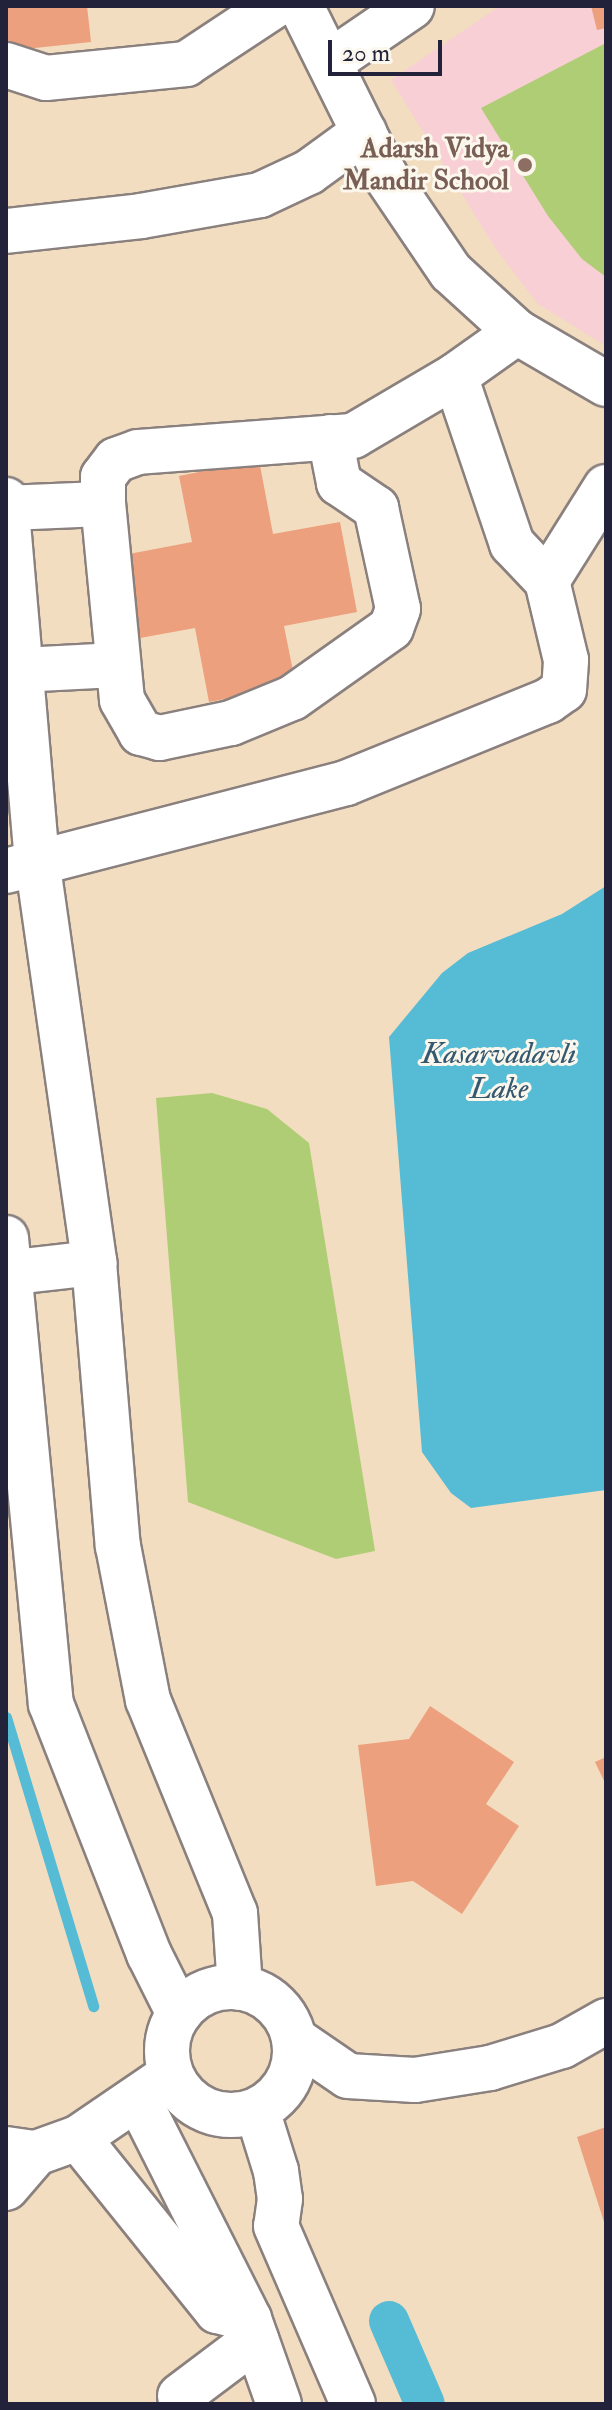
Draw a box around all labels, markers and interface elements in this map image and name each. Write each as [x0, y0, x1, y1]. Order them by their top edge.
scale bar [332, 24, 446, 74]
text: 20 m [342, 38, 390, 69]
place label: Adarsh Vidya Mandir School [343, 132, 509, 198]
marker: Adarsh Vidya Mandir School [516, 156, 534, 174]
water label: Kasarvadavli Lake [422, 1036, 576, 1106]

